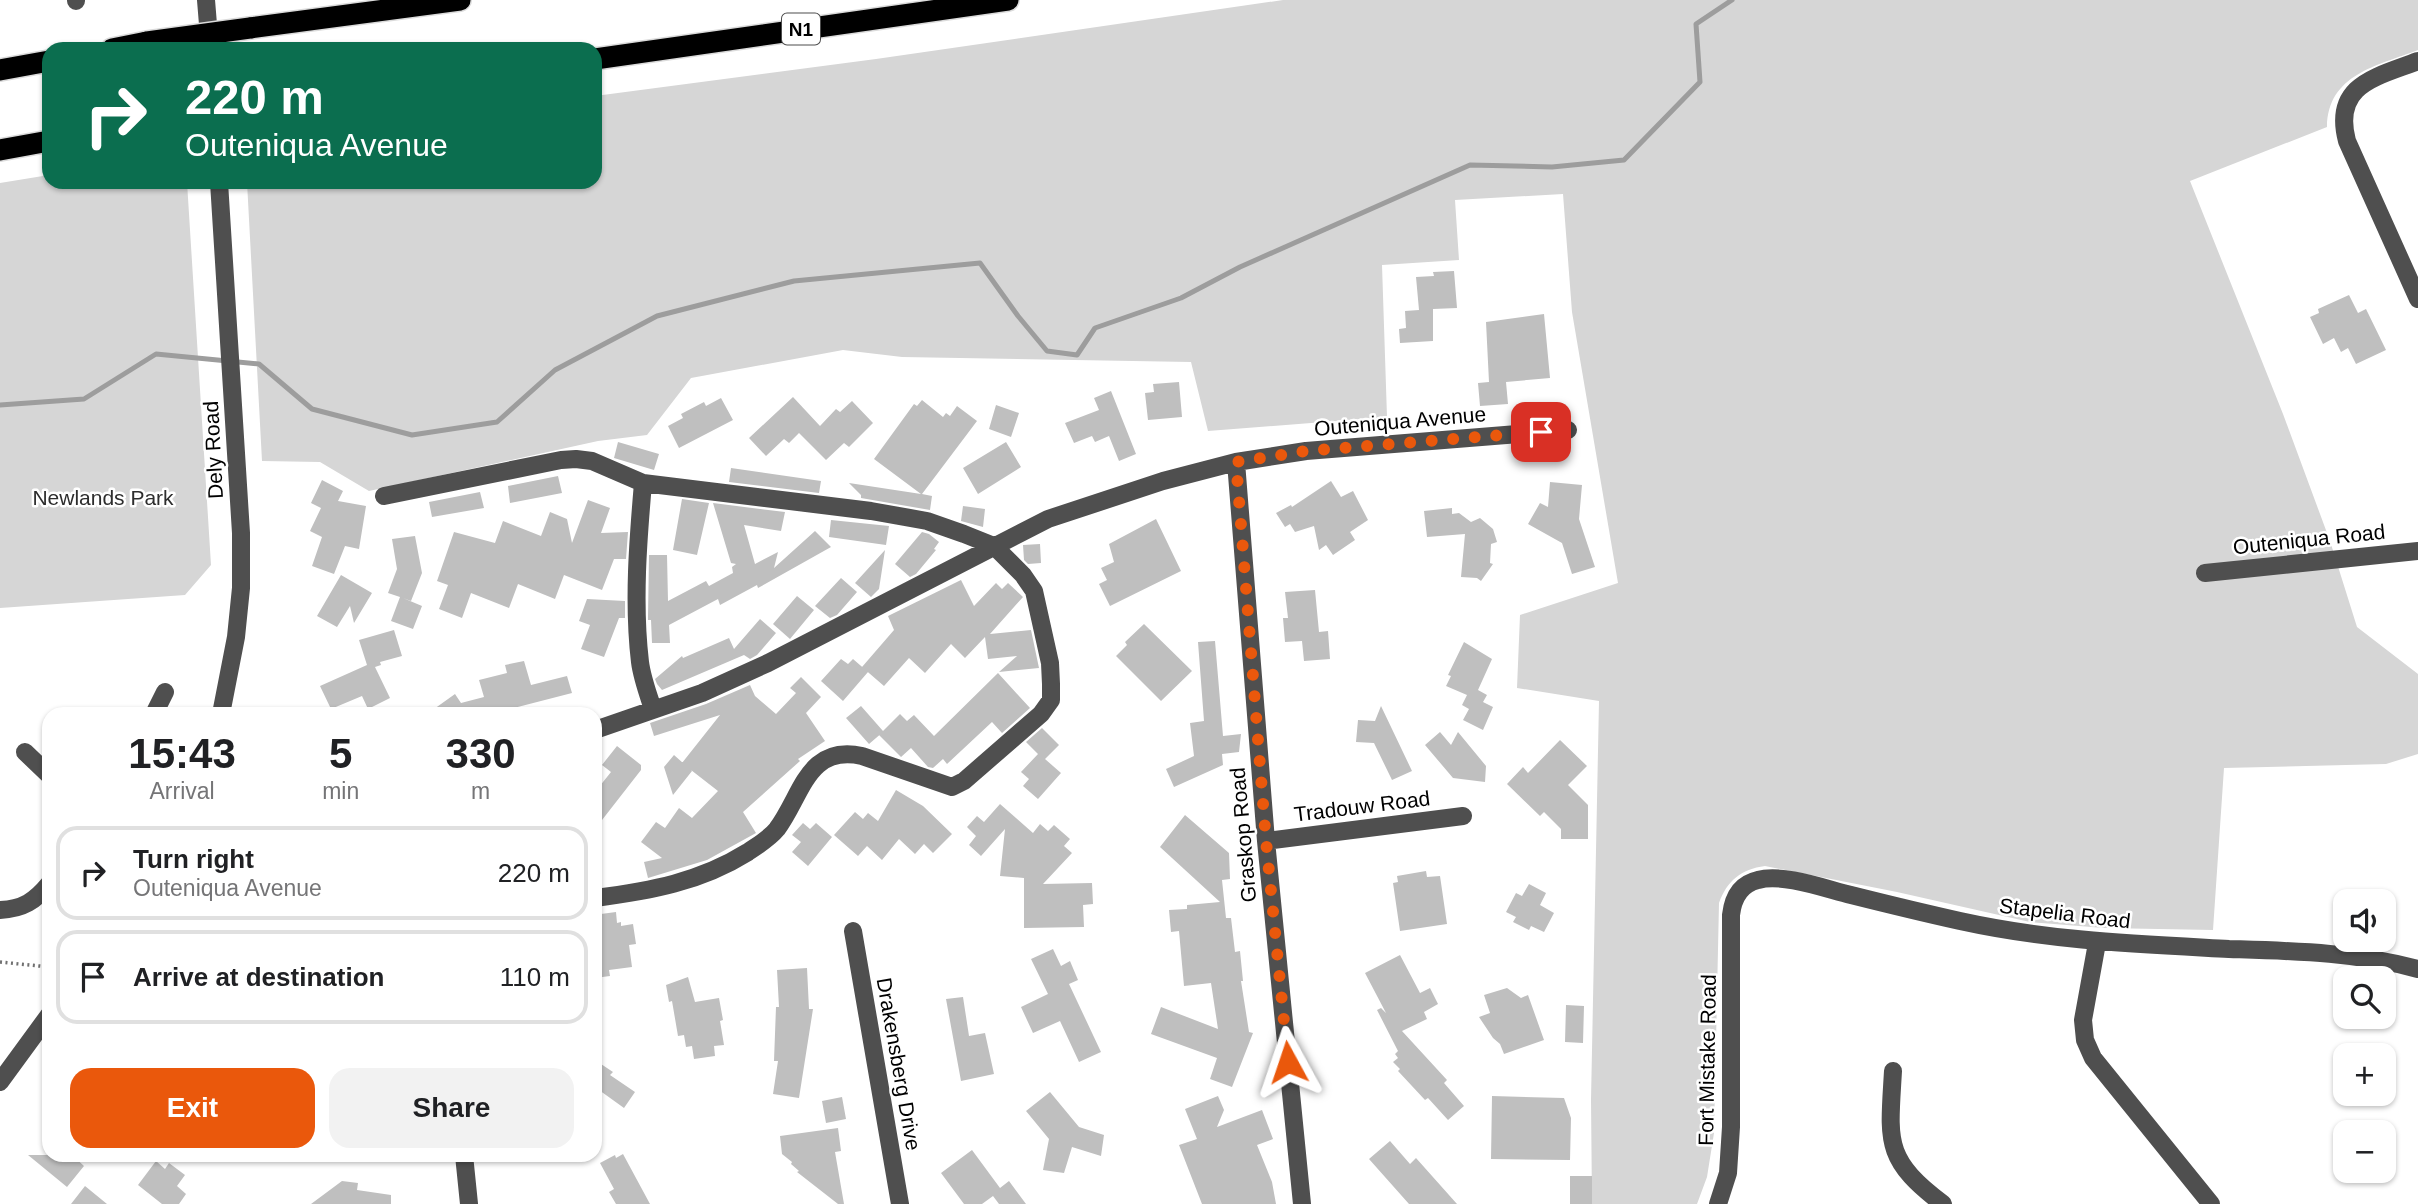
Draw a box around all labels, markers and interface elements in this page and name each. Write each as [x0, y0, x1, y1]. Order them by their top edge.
road number: N1 [782, 14, 820, 44]
icon: right [70, 70, 161, 161]
text: 220 m [185, 70, 324, 124]
text: Outeniqua Avenue [185, 127, 448, 163]
street label: Dely Road [199, 400, 227, 500]
street label: Outeniqua Avenue [1313, 402, 1487, 440]
pin [1511, 402, 1571, 462]
icon: arrive [1522, 413, 1560, 451]
park label: Newlands Park [32, 486, 174, 509]
street label: Outeniqua Road [2232, 520, 2386, 558]
text: 15:43 [128, 730, 236, 777]
text: 5 [329, 730, 352, 777]
text: 330 [446, 730, 516, 777]
street label: Graskop Road [1226, 767, 1260, 903]
text: Arrival [149, 778, 215, 804]
text: min [322, 778, 359, 804]
text: m [471, 778, 490, 804]
street label: Tradouw Road [1293, 786, 1431, 826]
text: Turn right [133, 844, 254, 874]
icon: right [74, 854, 112, 892]
text: 220 m [498, 858, 570, 888]
text: Outeniqua Avenue [133, 875, 322, 901]
map controls [2333, 889, 2396, 1183]
button: sound [2333, 889, 2396, 952]
street label: Stapelia Road [1998, 894, 2132, 932]
icon: arrive [74, 958, 112, 996]
text: Arrive at destination [133, 962, 384, 992]
text: 110 m [500, 962, 570, 992]
button: search [2333, 966, 2396, 1029]
street label: Fort Mistake Road [1694, 974, 1720, 1146]
street label: Drakensberg Drive [872, 976, 926, 1152]
position arrow [1251, 1025, 1325, 1099]
button: + [2333, 1043, 2396, 1106]
button: Exit [70, 1068, 315, 1148]
button: Share [329, 1068, 574, 1148]
button: − [2333, 1120, 2396, 1183]

